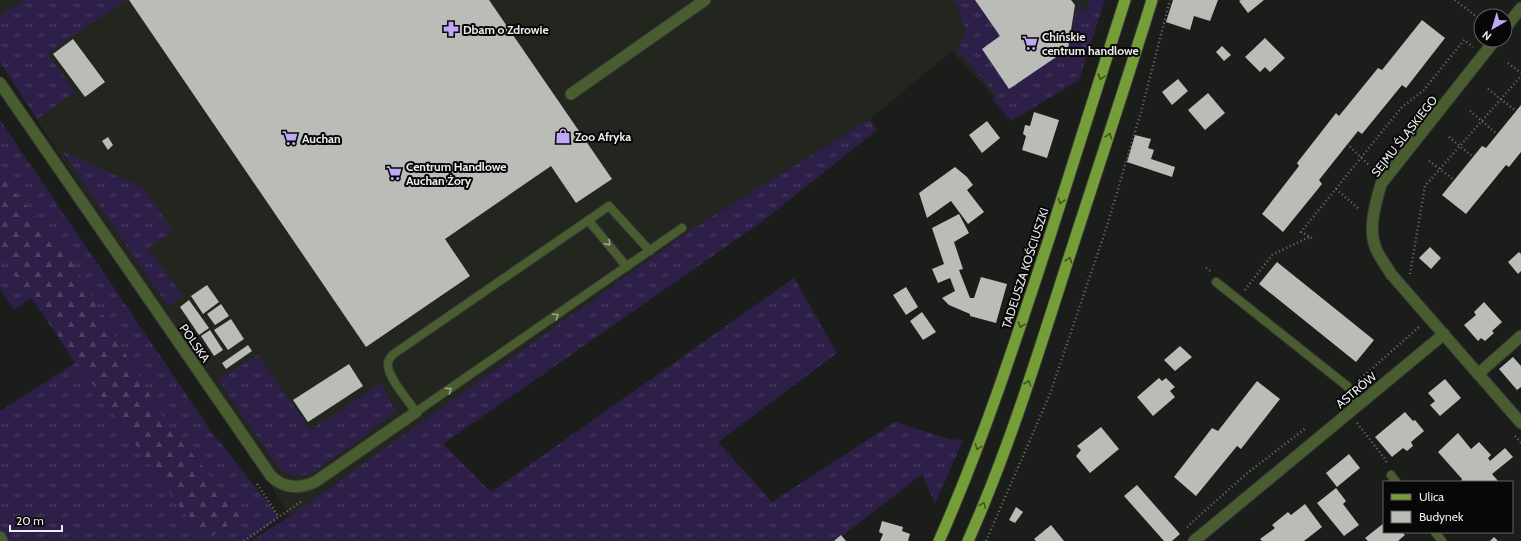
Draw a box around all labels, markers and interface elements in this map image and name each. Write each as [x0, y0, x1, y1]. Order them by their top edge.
north arrow [1473, 8, 1513, 48]
pharmacy icon: Dbam o Zdrowie [442, 20, 460, 38]
place label: Dbam o Zdrowie [463, 22, 549, 37]
text: N [1479, 28, 1494, 44]
place label: Chińskie centrum handlowe [1042, 29, 1139, 58]
supermarket icon: Chińskie centrum handlowe [1021, 34, 1039, 52]
one-way arrow [1097, 73, 1105, 80]
street label: SEJMU ŚLĄSKIEGO [1368, 92, 1440, 180]
shop icon: Zoo Afryka [554, 127, 572, 145]
supermarket icon: Auchan [281, 129, 299, 147]
place label: Zoo Afryka [575, 129, 631, 144]
place label: Auchan [302, 131, 341, 146]
one-way arrow [1104, 133, 1112, 140]
place label: Centrum Handlowe Auchan Żory [406, 159, 507, 188]
supermarket icon: Centrum Handlowe Auchan Żory [385, 164, 403, 182]
one-way arrow [1057, 197, 1066, 204]
street label: TADEUSZA KOŚCIUSZKI [998, 206, 1052, 330]
one-way arrow [603, 239, 610, 246]
one-way arrow [1064, 256, 1072, 263]
one-way arrow [552, 313, 559, 321]
street label: POLSKA [176, 321, 214, 366]
one-way arrow [1017, 321, 1026, 328]
street label: ASTRÓW [1333, 368, 1380, 411]
one-way arrow [1023, 380, 1032, 387]
one-way arrow [444, 388, 451, 395]
one-way arrow [974, 444, 982, 451]
legend [1383, 481, 1513, 533]
text: Ulica [1419, 489, 1444, 504]
one-way arrow [979, 502, 987, 509]
scale bar [10, 507, 62, 533]
text: Budynek [1419, 509, 1464, 524]
text: 20 m [16, 513, 44, 528]

